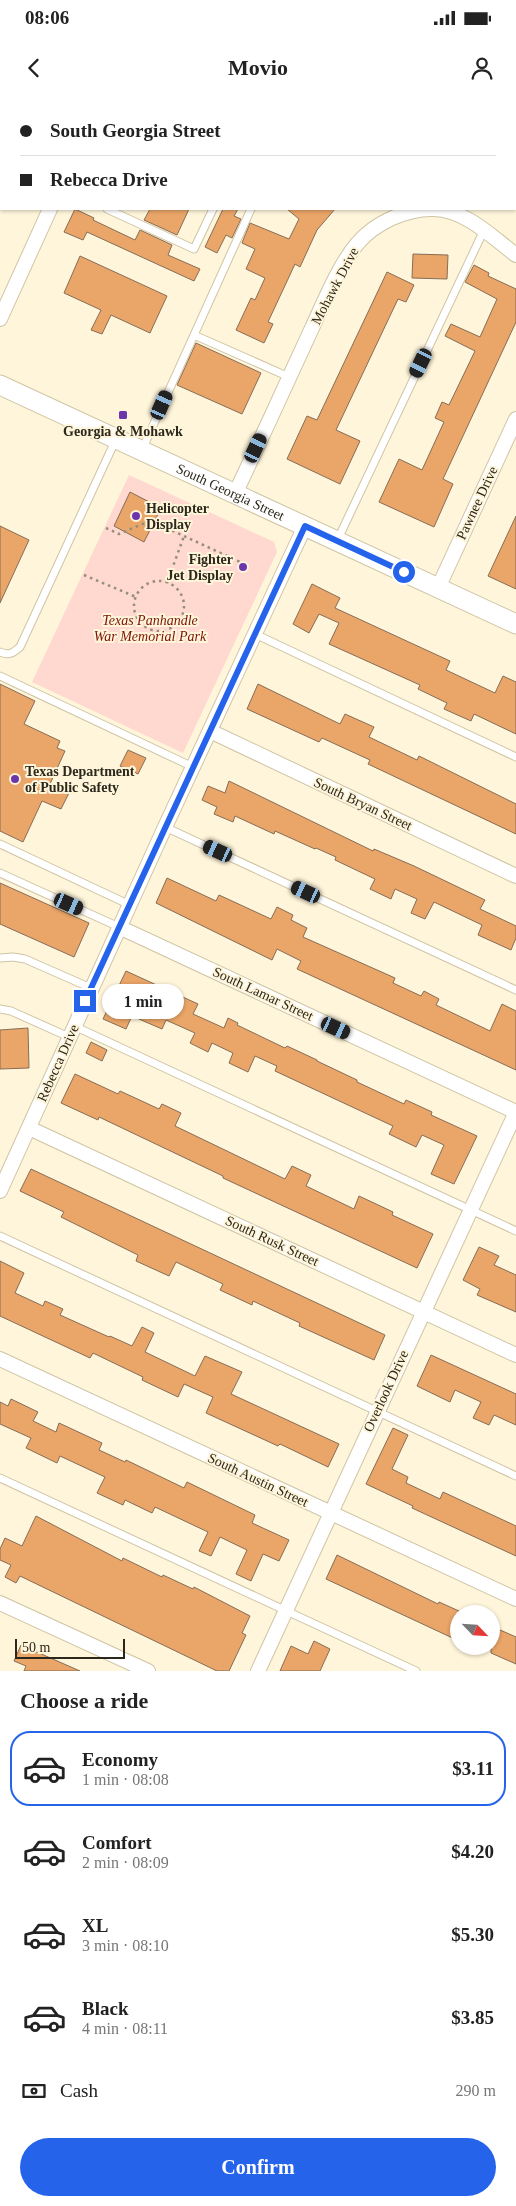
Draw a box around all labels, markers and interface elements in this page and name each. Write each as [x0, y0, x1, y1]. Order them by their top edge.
text: 08:06 [25, 7, 69, 28]
icon: back [20, 54, 48, 82]
icon: person [468, 54, 496, 82]
text: Movio [228, 55, 288, 80]
text: South Georgia Street [50, 120, 221, 141]
text: Rebecca Drive [50, 169, 168, 190]
street label: Mohawk Drive [308, 245, 362, 327]
car [407, 346, 434, 380]
car [149, 388, 174, 422]
marker: Georgia & Mohawk [117, 409, 129, 421]
place label: Georgia & Mohawk [63, 424, 183, 439]
car [242, 431, 269, 465]
street label: South Georgia Street [174, 460, 287, 523]
street label: Pawnee Drive [454, 464, 500, 542]
place label: Helicopter Display [146, 501, 209, 532]
marker: Helicopter Display [130, 510, 142, 522]
place label: Fighter Jet Display [167, 552, 233, 583]
marker: Fighter Jet Display [237, 561, 249, 573]
route start [393, 561, 415, 583]
park label: Texas Panhandle War Memorial Park [94, 613, 207, 644]
place label: Texas Department of Public Safety [25, 764, 135, 795]
marker: Texas Department of Public Safety [9, 773, 21, 785]
street label: South Bryan Street [312, 775, 415, 833]
car [201, 838, 234, 864]
car [289, 879, 322, 905]
car [52, 891, 85, 917]
street label: South Lamar Street [210, 964, 316, 1024]
callout: 1 min [102, 984, 185, 1018]
route end [74, 990, 96, 1012]
text: 1 min [124, 993, 162, 1010]
car [319, 1015, 352, 1041]
street label: Rebecca Drive [34, 1022, 82, 1104]
street label: South Rusk Street [223, 1213, 321, 1269]
street label: Overlook Drive [361, 1348, 411, 1434]
street label: South Austin Street [205, 1450, 311, 1510]
north arrow [450, 1605, 500, 1655]
map controls [450, 1605, 500, 1655]
scale bar [15, 1636, 125, 1659]
text: 50 m [22, 1640, 50, 1655]
text: Choose a ride [20, 1688, 148, 1713]
icon: car [22, 1746, 67, 1791]
text: Economy [82, 1749, 158, 1770]
text: $3.11 [452, 1758, 494, 1779]
text: 1 min · 08:08 [82, 1771, 169, 1788]
icon: car [22, 1829, 67, 1874]
text: Comfort [82, 1832, 152, 1853]
text: $4.20 [451, 1841, 494, 1862]
text: 2 min · 08:09 [82, 1854, 169, 1871]
icon: car [22, 1912, 67, 1957]
text: XL [82, 1915, 108, 1936]
text: $5.30 [451, 1924, 494, 1945]
text: 3 min · 08:10 [82, 1937, 169, 1954]
icon: car [22, 1995, 67, 2040]
text: Black [82, 1998, 128, 2019]
text: $3.85 [451, 2007, 494, 2028]
text: 4 min · 08:11 [82, 2020, 168, 2037]
icon: cash [20, 2077, 48, 2105]
text: Cash [60, 2080, 98, 2101]
text: 290 m [456, 2082, 496, 2099]
button: Confirm [20, 2138, 496, 2196]

